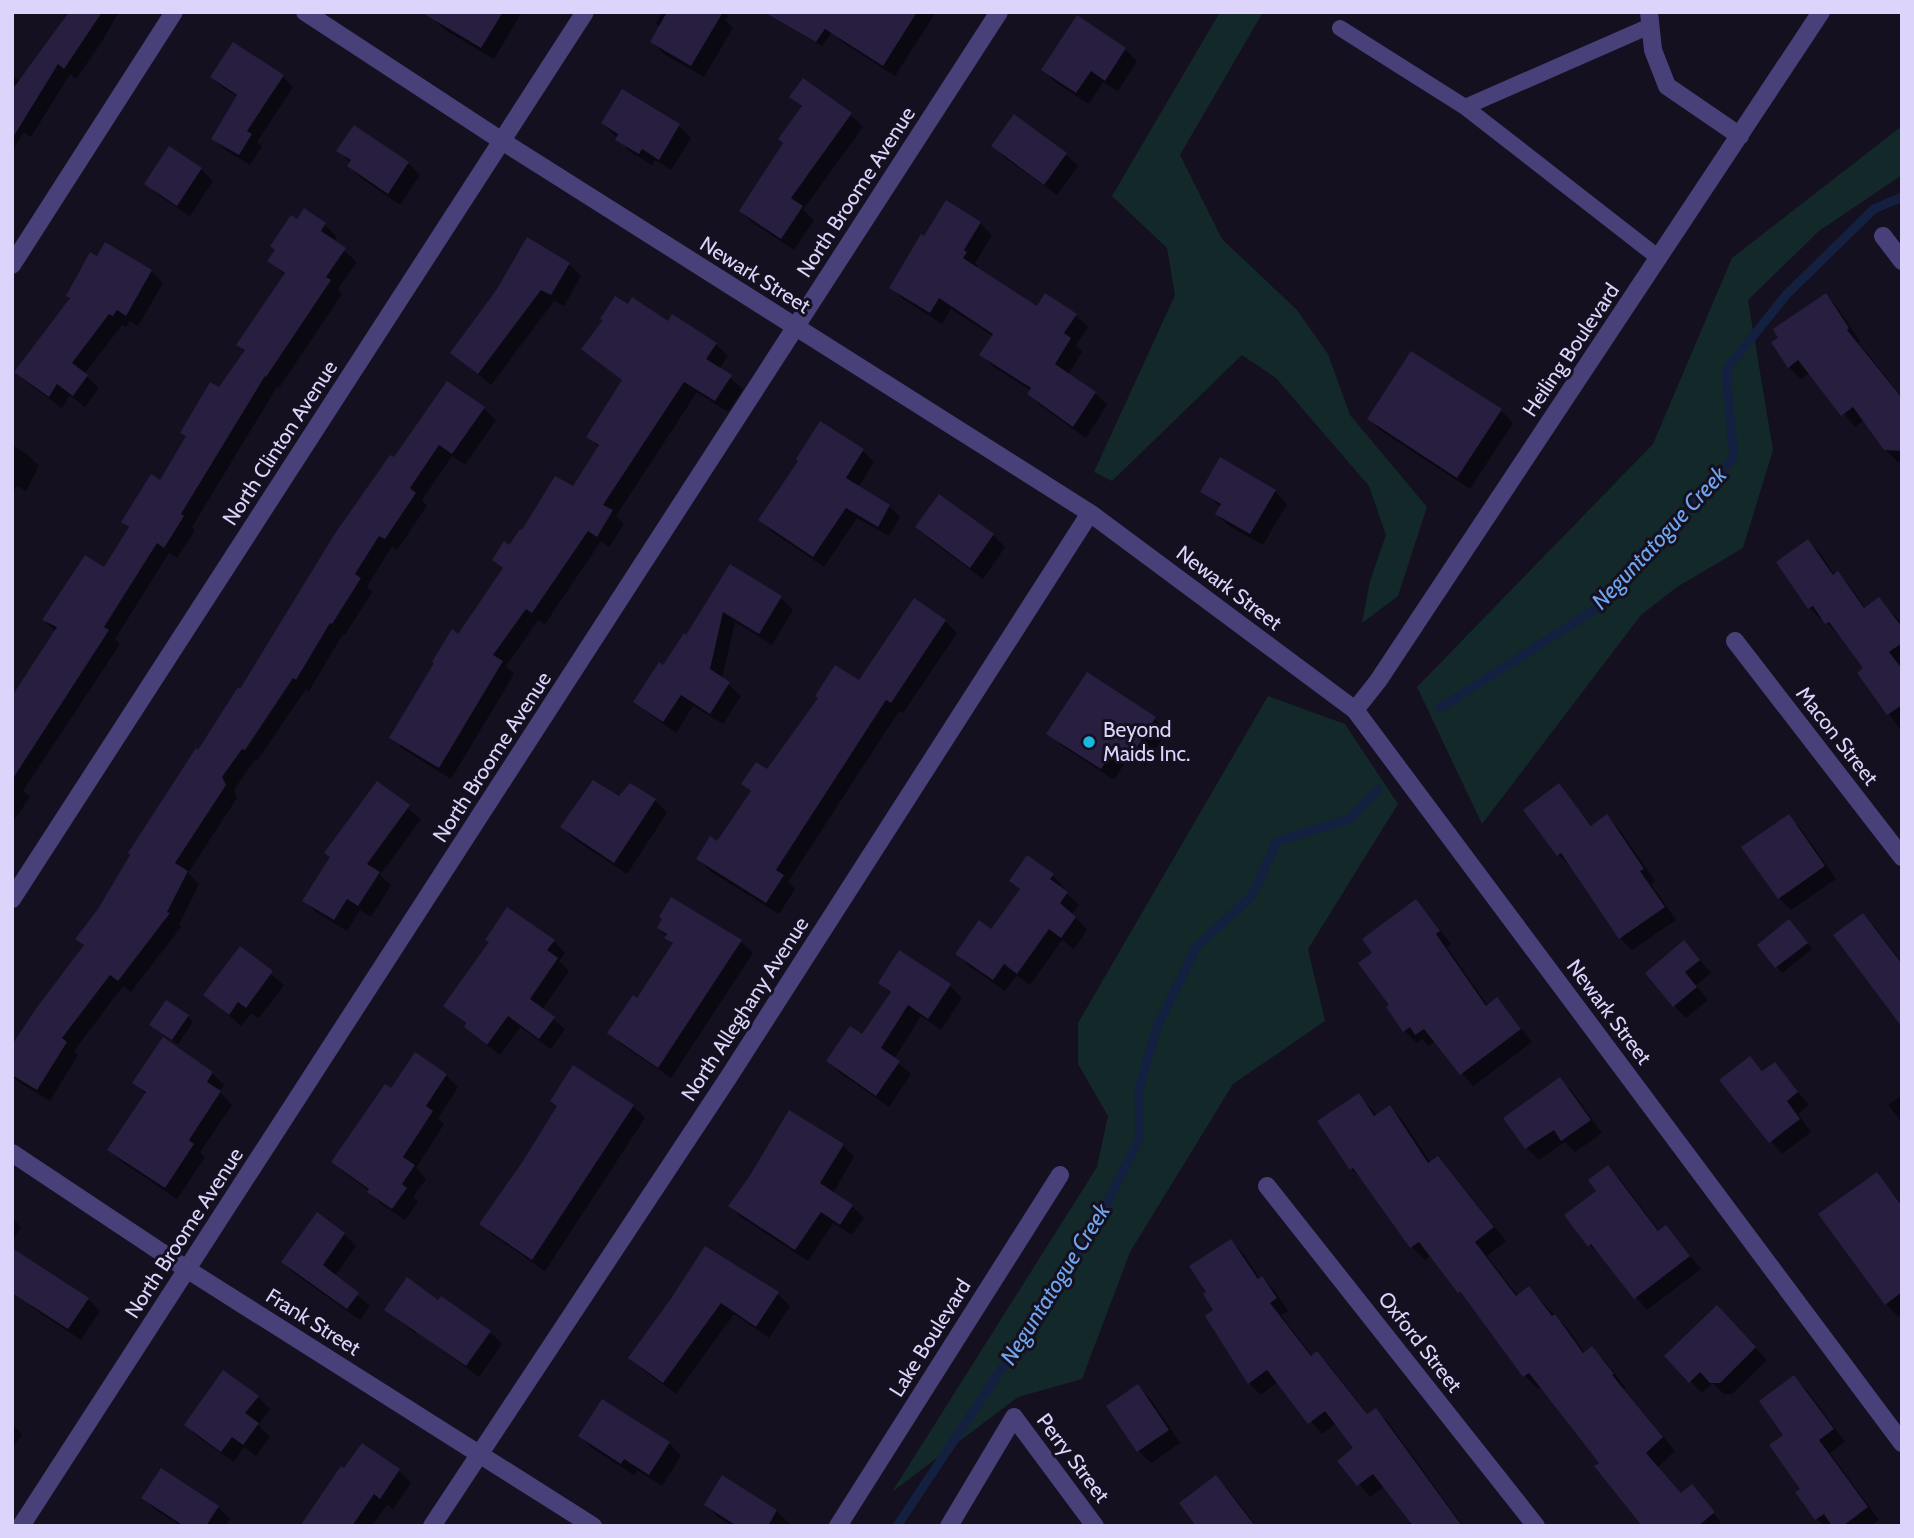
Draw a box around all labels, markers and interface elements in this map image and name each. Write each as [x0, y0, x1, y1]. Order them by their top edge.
street label: North Broome Avenue [791, 102, 920, 282]
street label: Newark Street [696, 231, 815, 318]
street label: Heiling Boulevard [1517, 278, 1624, 421]
street label: North Clinton Avenue [217, 355, 342, 530]
water label: Neguntatogue Creek [1586, 460, 1733, 615]
street label: Newark Street [1172, 540, 1287, 635]
street label: North Broome Avenue [427, 667, 556, 847]
street label: Macon Street [1791, 681, 1884, 790]
place label: Beyond Maids Inc. [1103, 717, 1190, 766]
marker: Beyond Maids Inc. [1081, 734, 1097, 750]
street label: North Alleghany Avenue [676, 912, 814, 1105]
street label: Newark Street [1562, 954, 1657, 1069]
street label: North Broome Avenue [119, 1143, 248, 1323]
water label: Neguntatogue Creek [994, 1197, 1116, 1370]
street label: Lake Boulevard [883, 1274, 976, 1401]
street label: Frank Street [262, 1283, 365, 1360]
street label: Oxford Street [1373, 1286, 1467, 1397]
street label: Perry Street [1032, 1408, 1115, 1507]

